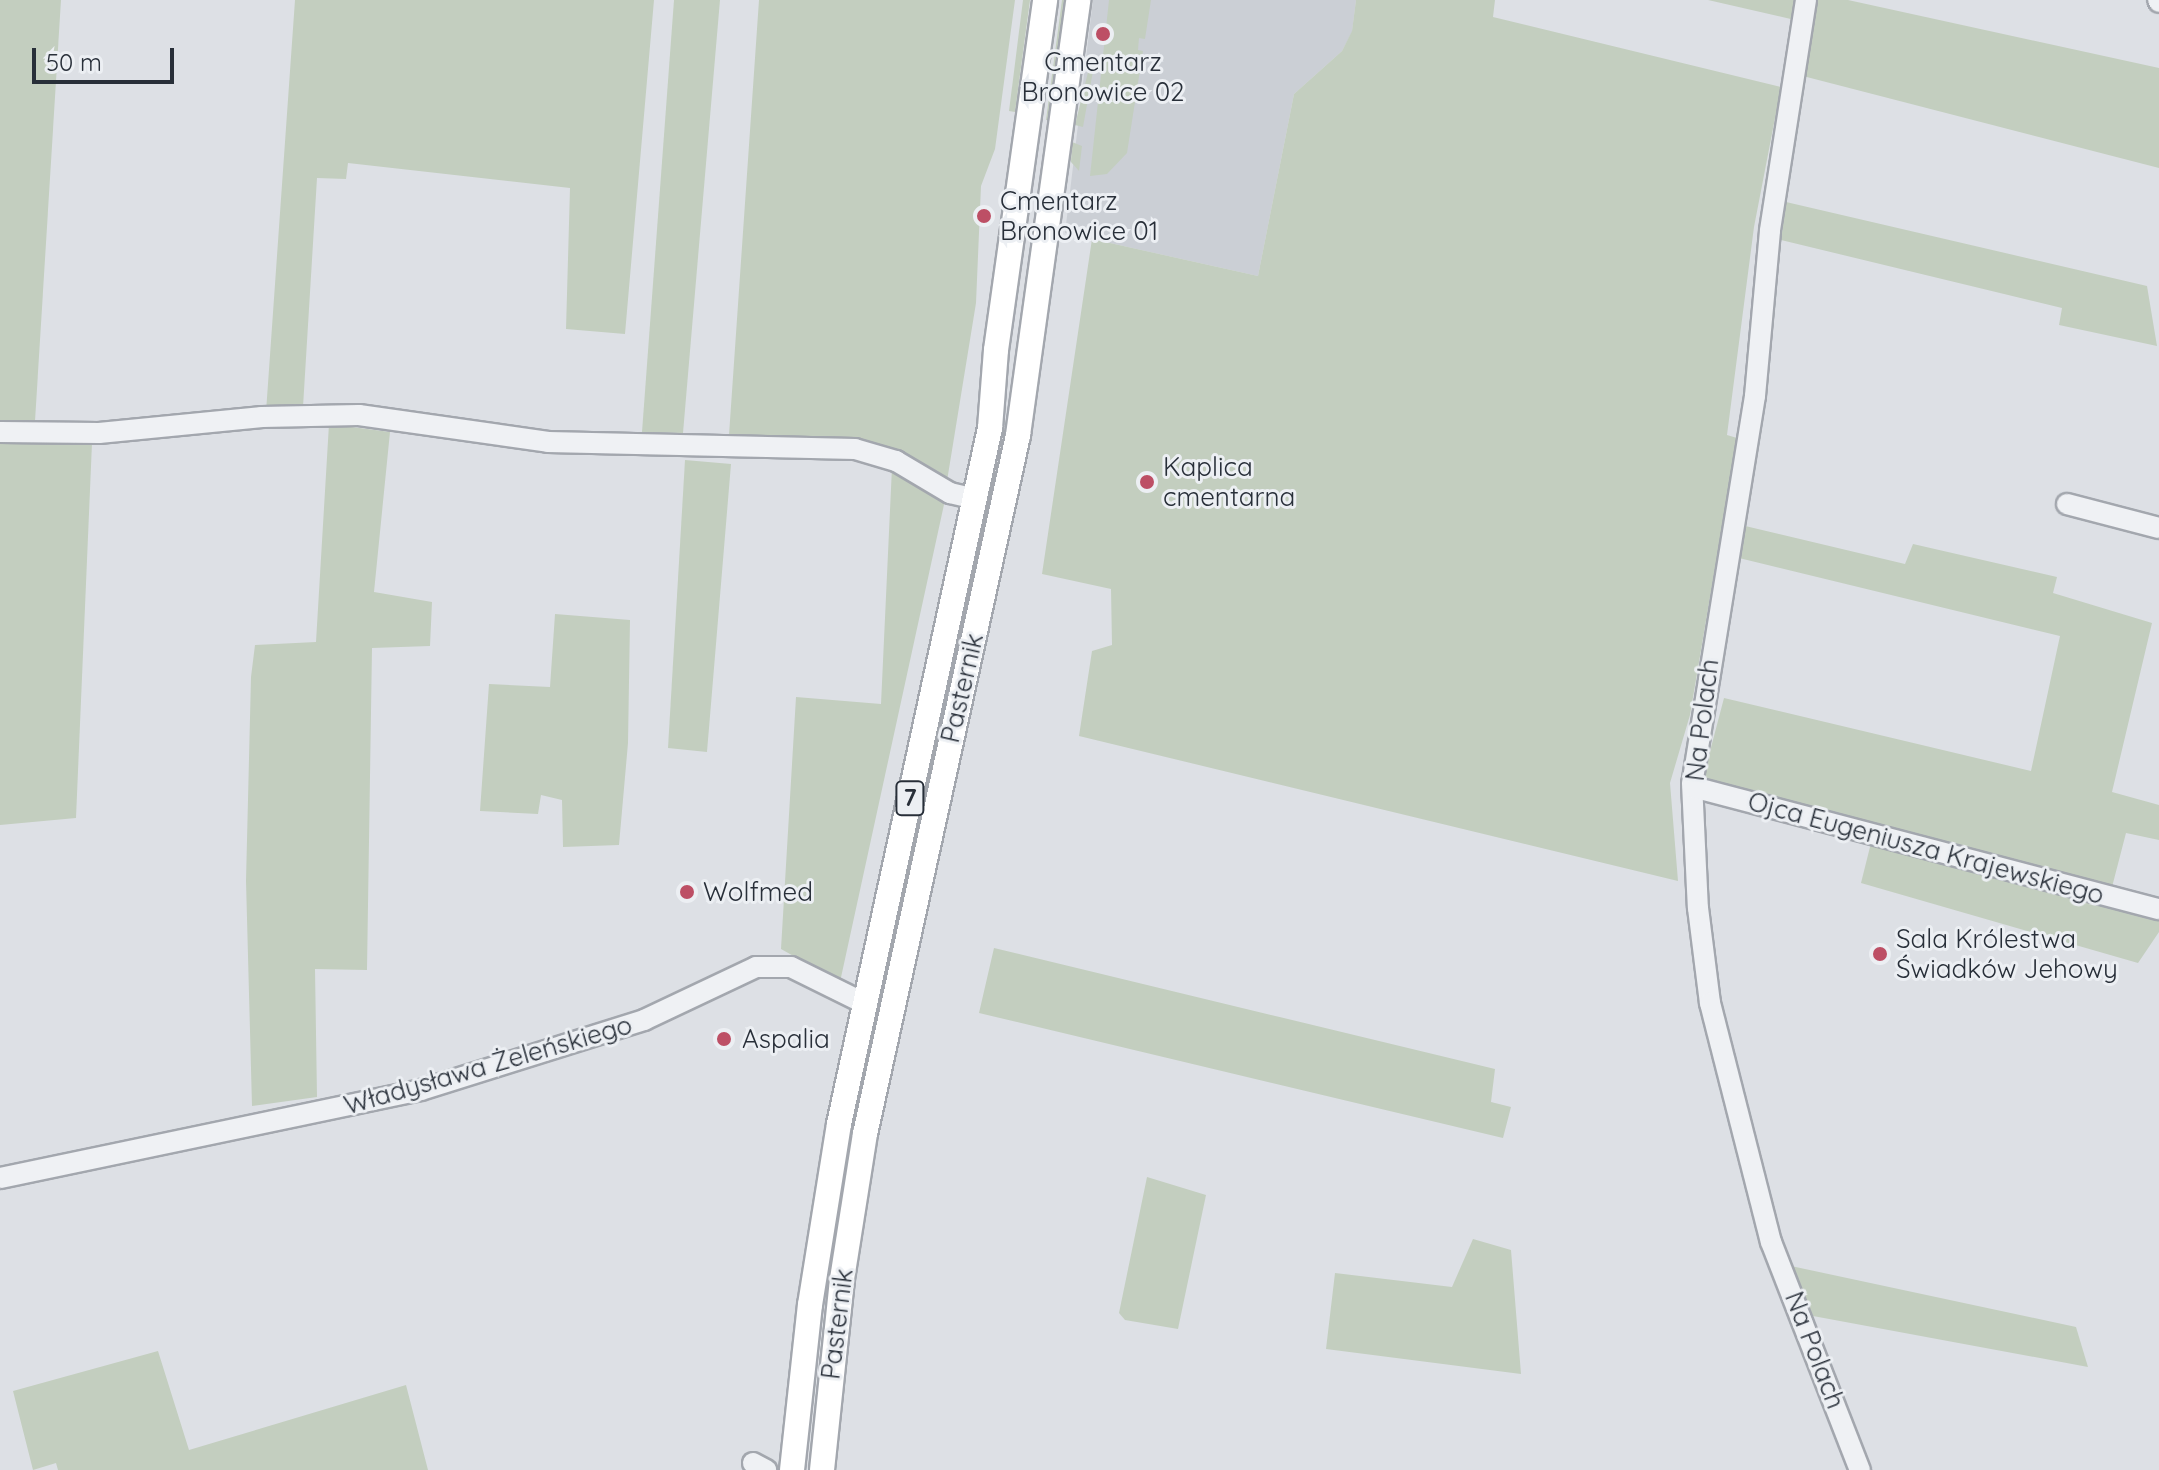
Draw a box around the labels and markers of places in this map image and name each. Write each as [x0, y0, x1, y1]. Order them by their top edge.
marker: Cmentarz Bronowice 02 [1094, 25, 1112, 43]
place label: Cmentarz Bronowice 02 [1021, 46, 1185, 108]
place label: Cmentarz Bronowice 01 [1000, 185, 1158, 246]
marker: Cmentarz Bronowice 01 [975, 207, 993, 225]
place label: Kaplica cmentarna [1163, 451, 1295, 512]
marker: Kaplica cmentarna [1138, 473, 1156, 491]
place label: Wolfmed [703, 876, 813, 908]
marker: Wolfmed [678, 883, 696, 901]
place label: Sala Królestwa Świadków Jehowy [1896, 923, 2118, 984]
marker: Sala Królestwa Świadków Jehowy [1871, 945, 1889, 963]
place label: Aspalia [742, 1023, 830, 1055]
marker: Aspalia [713, 1028, 735, 1050]

